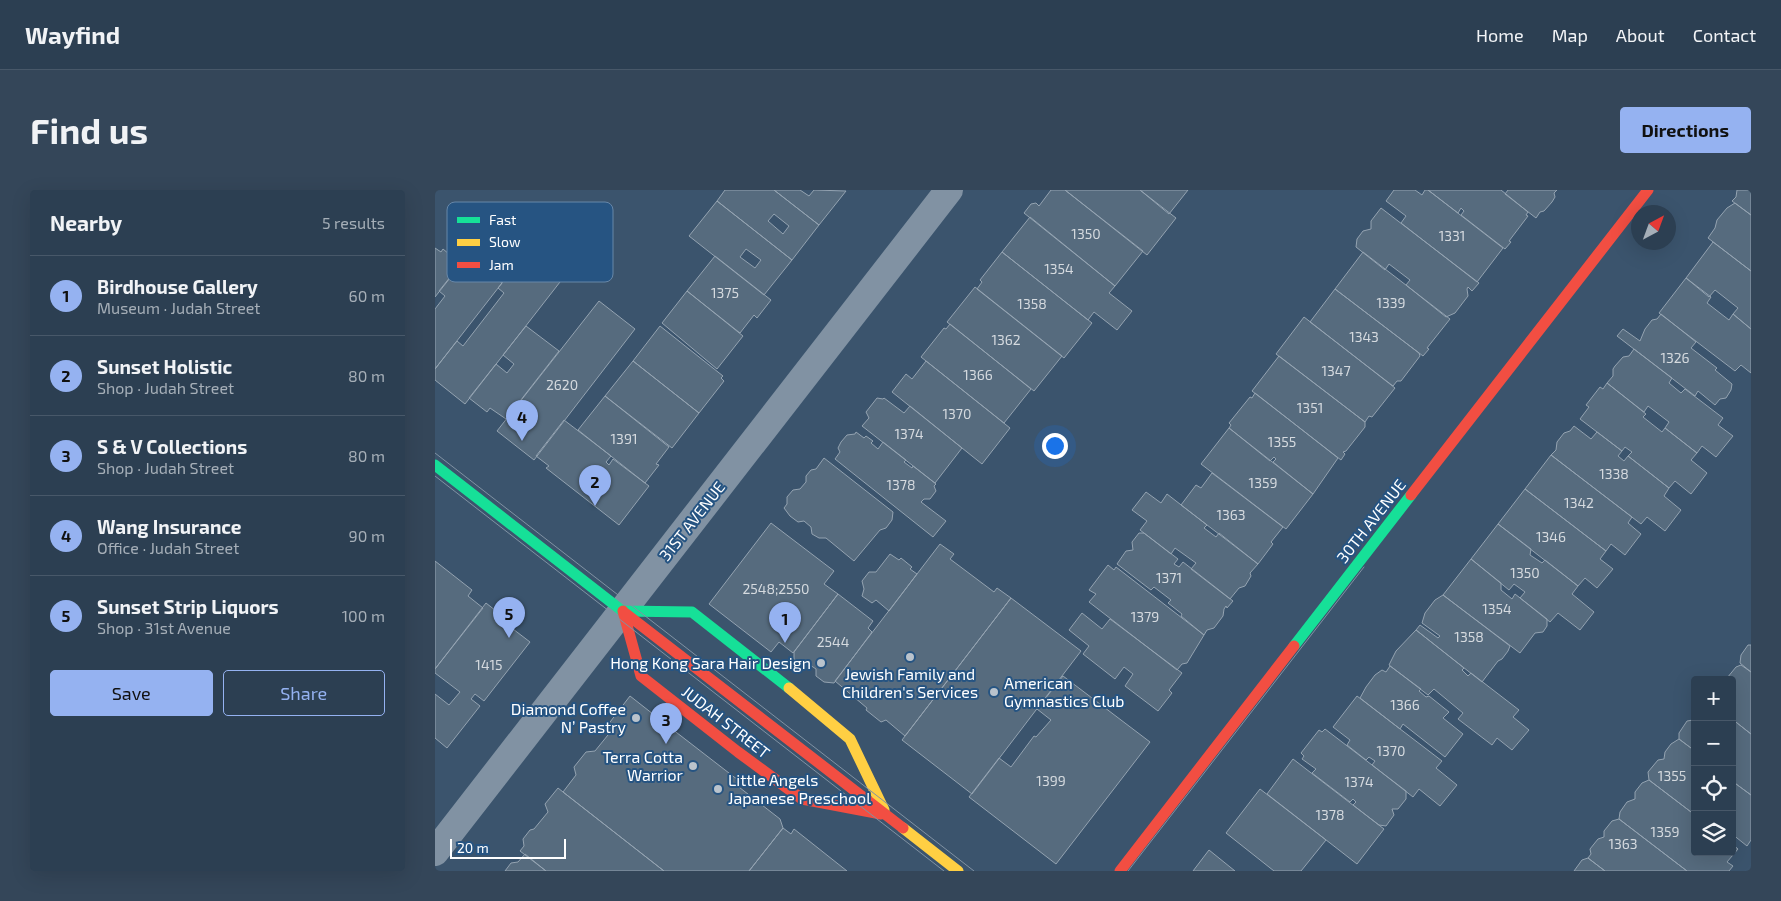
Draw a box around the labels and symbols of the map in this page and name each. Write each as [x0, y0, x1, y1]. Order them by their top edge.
legend [447, 202, 613, 282]
north arrow [1631, 205, 1676, 250]
text: Fast [489, 211, 516, 228]
house number: 1350 [1071, 225, 1101, 242]
house number: 1331 [1439, 227, 1465, 244]
text: Slow [489, 233, 521, 250]
text: Jam [489, 256, 514, 273]
house number: 1354 [1044, 260, 1074, 277]
house number: 1375 [711, 284, 739, 301]
house number: 1339 [1376, 294, 1406, 311]
house number: 1358 [1017, 295, 1047, 312]
house number: 1343 [1349, 328, 1379, 345]
house number: 1362 [991, 331, 1021, 348]
house number: 1326 [1660, 349, 1690, 366]
house number: 1347 [1321, 362, 1351, 379]
house number: 1366 [963, 366, 993, 383]
house number: 2620 [546, 376, 578, 393]
house number: 1351 [1297, 399, 1323, 416]
pin: 4 [506, 400, 538, 441]
house number: 1370 [943, 405, 971, 422]
house number: 1374 [894, 425, 924, 442]
house number: 1391 [611, 430, 637, 447]
your location [1042, 433, 1068, 459]
house number: 1355 [1268, 433, 1296, 450]
pin: 2 [579, 465, 611, 506]
house number: 1338 [1599, 465, 1629, 482]
house number: 1359 [1249, 474, 1277, 491]
street label: 30TH AVENUE [1332, 475, 1409, 566]
house number: 1378 [886, 476, 916, 493]
street label: 31ST AVENUE [655, 477, 728, 564]
house number: 1342 [1564, 494, 1594, 511]
house number: 1363 [1216, 506, 1246, 523]
house number: 1346 [1536, 528, 1566, 545]
house number: 1350 [1510, 564, 1540, 581]
house number: 1371 [1156, 569, 1182, 586]
house number: 2548;2550 [742, 580, 810, 597]
pin: 5 [493, 597, 525, 638]
house number: 1354 [1482, 600, 1512, 617]
pin: 1 [769, 602, 801, 643]
house number: 1379 [1131, 608, 1159, 625]
house number: 1358 [1454, 628, 1484, 645]
house number: 2544 [817, 633, 849, 650]
marker: Jewish Family and Children's Services [904, 651, 916, 663]
place label: Hong Kong Sara Hair Design [610, 653, 811, 672]
house number: 1415 [475, 656, 503, 673]
marker: Hong Kong Sara Hair Design [815, 657, 827, 669]
place label: Jewish Family and Children's Services [842, 664, 978, 701]
place label: American Gymnastics Club [1004, 673, 1124, 710]
street label: JUDAH STREET [679, 681, 774, 762]
marker: American Gymnastics Club [988, 686, 1000, 698]
house number: 1366 [1390, 696, 1420, 713]
place label: Diamond Coffee N’ Pastry [511, 699, 627, 736]
pin: 3 [650, 703, 682, 744]
marker: Diamond Coffee N’ Pastry [630, 712, 642, 724]
house number: 1370 [1377, 742, 1405, 759]
place label: Terra Cotta Warrior [603, 747, 684, 784]
marker: Terra Cotta Warrior [687, 760, 699, 772]
house number: 1355 [1658, 767, 1686, 784]
place label: Little Angels Japanese Preschool [728, 770, 871, 807]
house number: 1399 [1036, 772, 1066, 789]
house number: 1374 [1344, 773, 1374, 790]
marker: Little Angels Japanese Preschool [712, 783, 724, 795]
house number: 1378 [1315, 806, 1345, 823]
house number: 1359 [1651, 823, 1679, 840]
house number: 1363 [1608, 835, 1638, 852]
scale bar [450, 836, 566, 859]

